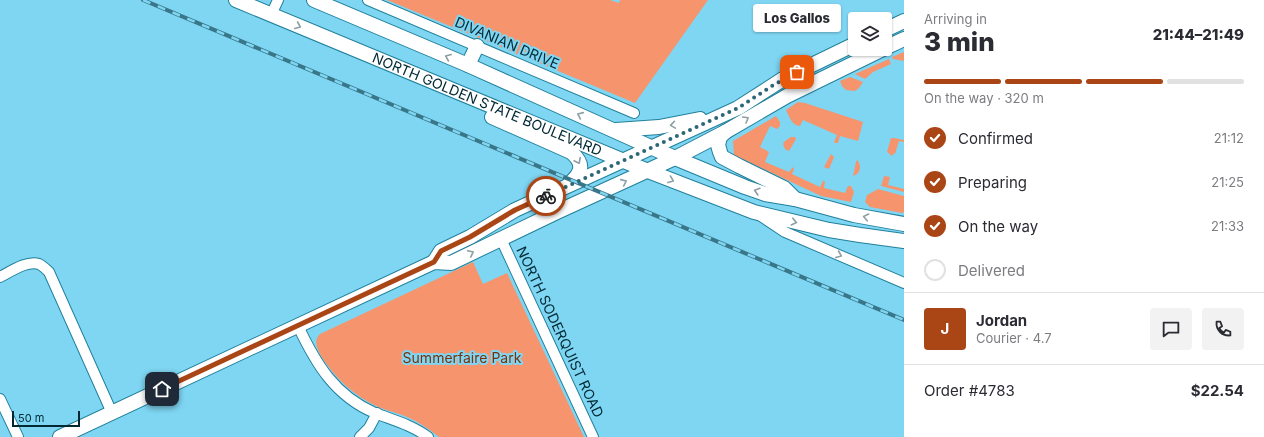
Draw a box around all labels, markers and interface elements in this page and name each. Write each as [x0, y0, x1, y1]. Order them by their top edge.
callout: Los Gallos [753, 4, 841, 32]
text: Los Gallos [764, 10, 830, 26]
text: Arriving in [924, 11, 987, 27]
map controls [848, 12, 892, 56]
button: layers [848, 12, 892, 56]
street label: DIVANIAN DRIVE [452, 13, 562, 72]
one-way arrow [293, 21, 301, 29]
text: 21:44–21:49 [1153, 25, 1244, 44]
text: 3 min [924, 26, 995, 57]
street label: NORTH GOLDEN STATE BOULEVARD [370, 49, 605, 159]
one-way arrow [444, 53, 451, 61]
pin [780, 55, 814, 89]
icon: bag [786, 61, 808, 83]
text: On the way · 320 m [924, 90, 1044, 106]
one-way arrow [576, 111, 583, 119]
one-way arrow [742, 117, 749, 124]
one-way arrow [670, 120, 676, 128]
icon: check [924, 127, 946, 149]
text: Confirmed [958, 129, 1033, 148]
text: 21:12 [1214, 130, 1244, 146]
one-way arrow [573, 157, 581, 164]
icon: check [924, 171, 946, 193]
text: Preparing [958, 173, 1027, 192]
text: 21:25 [1211, 174, 1244, 190]
courier [526, 176, 566, 216]
one-way arrow [668, 176, 675, 184]
one-way arrow [620, 178, 627, 186]
icon: bike [535, 185, 557, 207]
one-way arrow [753, 187, 760, 196]
one-way arrow [862, 214, 869, 222]
icon: check [924, 215, 946, 237]
one-way arrow [791, 217, 798, 225]
text: On the way [958, 217, 1038, 236]
text: 21:33 [1211, 218, 1244, 234]
street label: NORTH SODERQUIST ROAD [513, 244, 608, 420]
one-way arrow [466, 250, 474, 258]
one-way arrow [834, 250, 842, 258]
text: Delivered [958, 261, 1025, 280]
button: chat [1150, 308, 1192, 350]
button: phone [1202, 308, 1244, 350]
text: Jordan [976, 311, 1027, 330]
text: J [941, 319, 949, 338]
text: Courier · 4.7 [976, 330, 1052, 346]
park label: Summerfaire Park [403, 349, 522, 366]
pin [145, 372, 179, 406]
icon: home [151, 378, 173, 400]
text: Order #4783 [924, 381, 1015, 400]
text: $22.54 [1191, 381, 1244, 400]
scale bar [12, 409, 80, 428]
text: 50 m [18, 411, 44, 425]

